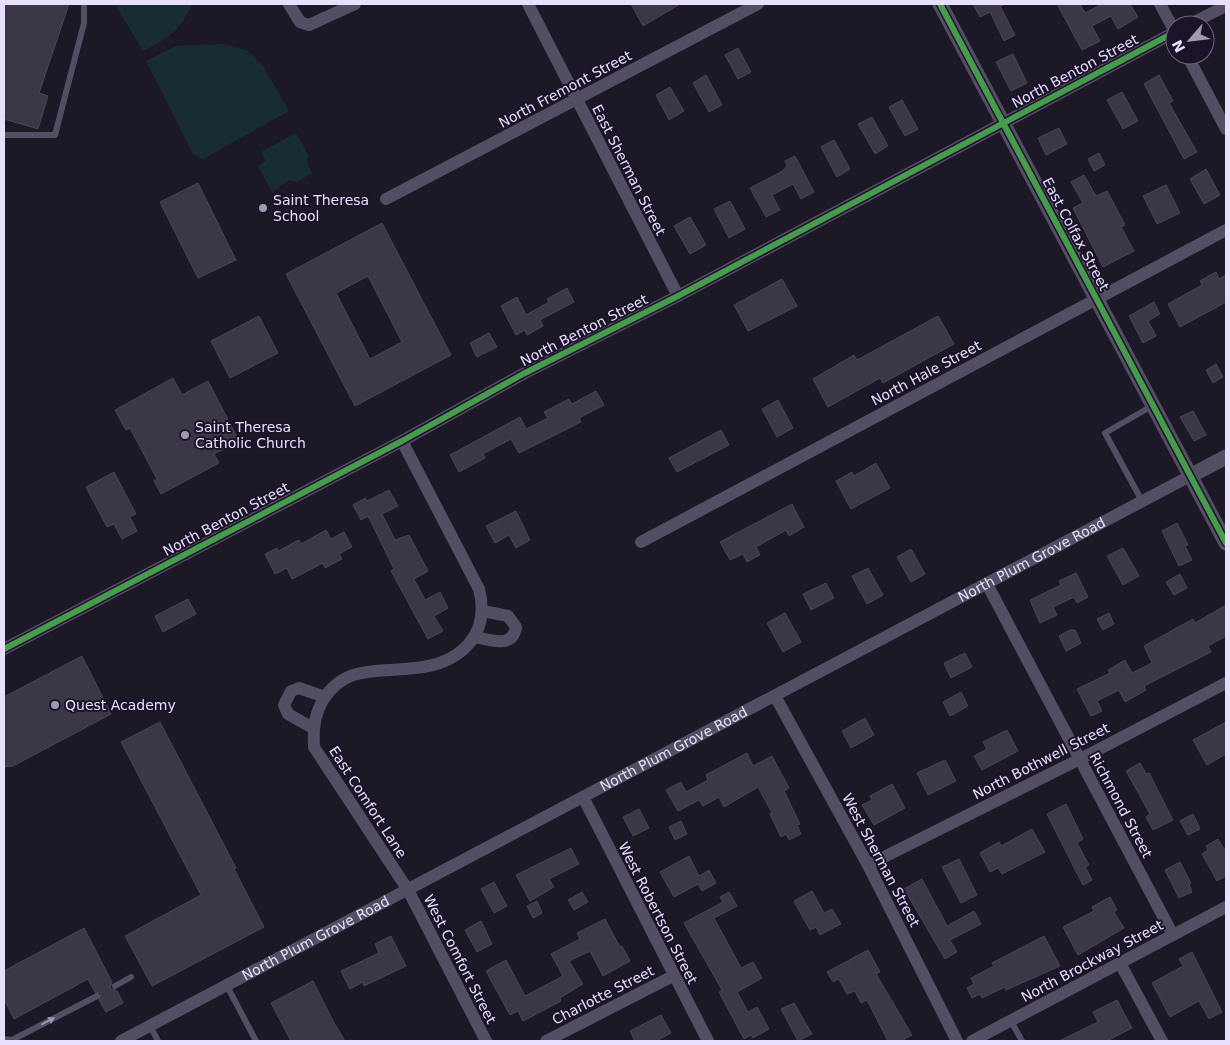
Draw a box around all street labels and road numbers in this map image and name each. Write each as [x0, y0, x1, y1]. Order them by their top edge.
street label: North Benton Street [1009, 31, 1141, 111]
street label: North Fremont Street [496, 47, 635, 131]
street label: East Sherman Street [589, 102, 669, 239]
street label: East Colfax Street [1039, 175, 1113, 294]
street label: North Benton Street [518, 291, 651, 369]
street label: North Hale Street [868, 337, 984, 409]
street label: North Benton Street [160, 479, 292, 559]
street label: North Plum Grove Road [955, 514, 1108, 605]
street label: North Plum Grove Road [597, 703, 750, 794]
street label: North Bothwell Street [970, 719, 1112, 802]
street label: East Comfort Lane [326, 743, 410, 861]
street label: Richmond Street [1086, 750, 1156, 861]
street label: West Sherman Street [839, 791, 923, 930]
street label: West Robertson Street [615, 839, 701, 987]
street label: West Comfort Street [421, 892, 500, 1027]
street label: North Plum Grove Road [239, 893, 392, 984]
street label: North Brockway Street [1018, 917, 1166, 1005]
street label: Charlotte Street [549, 962, 657, 1028]

